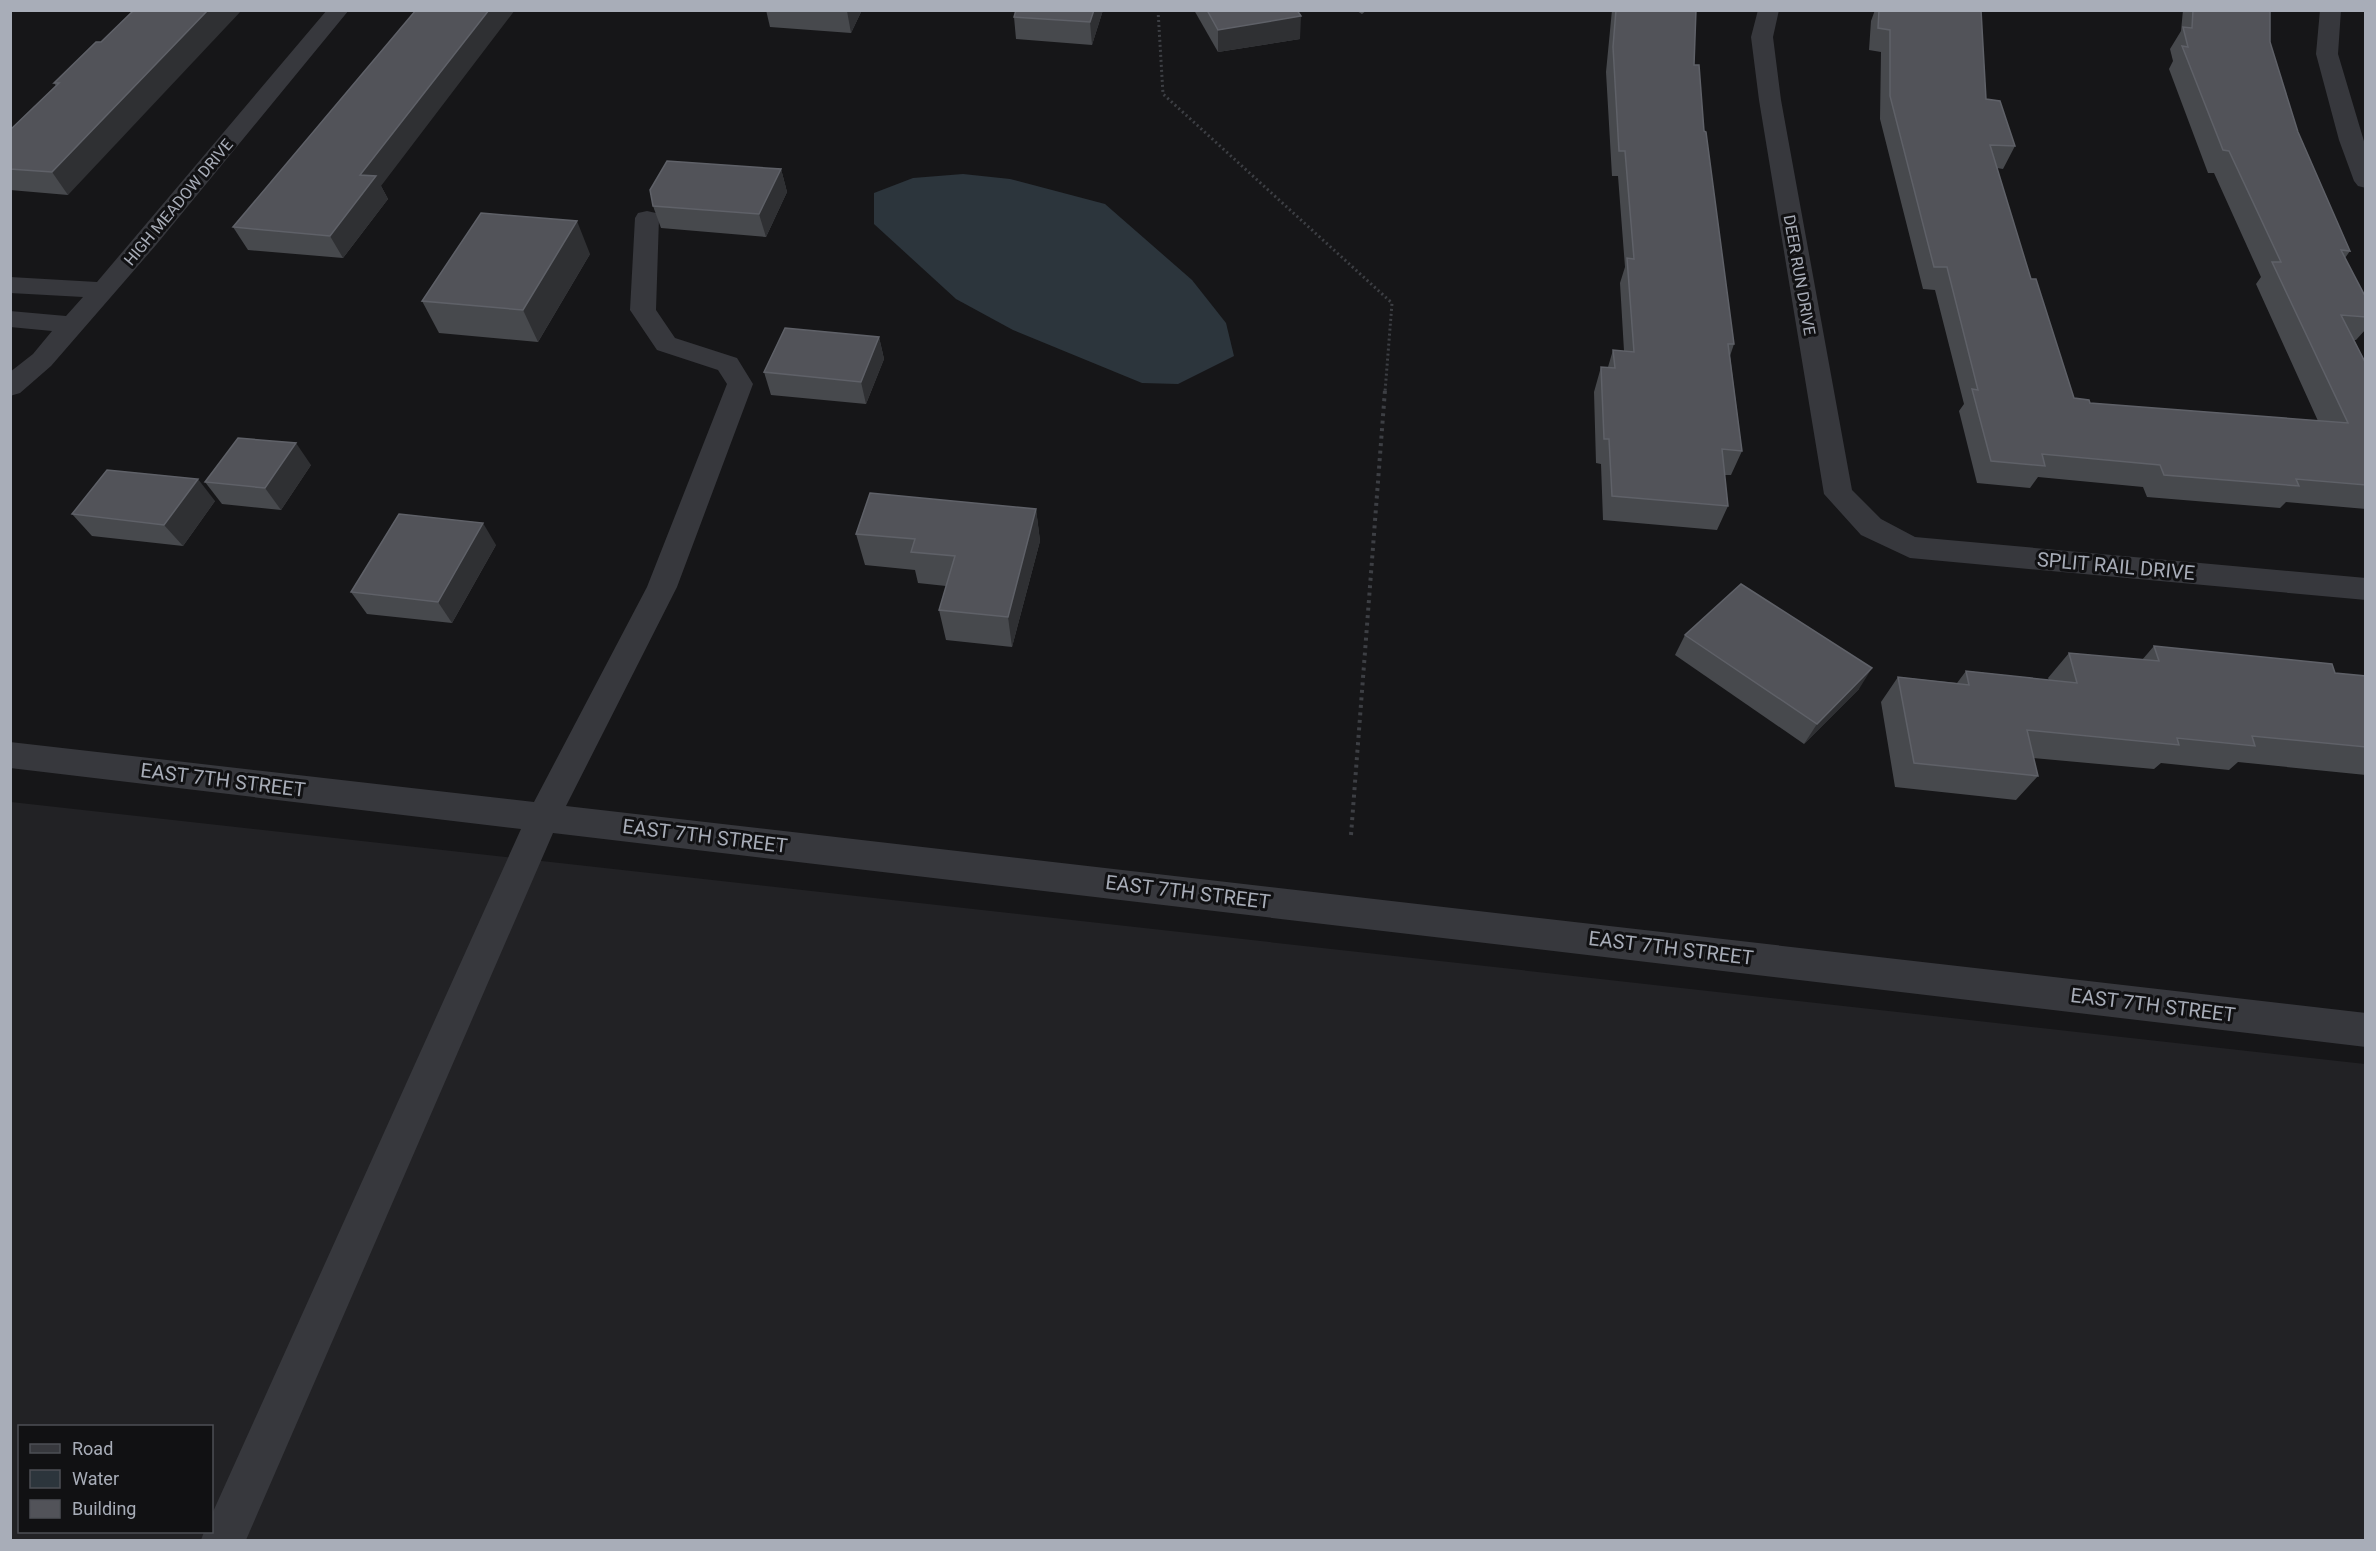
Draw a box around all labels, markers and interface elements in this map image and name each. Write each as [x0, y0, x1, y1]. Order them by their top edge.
street label: HIGH MEADOW DRIVE [120, 135, 237, 269]
street label: DEER RUN DRIVE [1780, 213, 1819, 337]
street label: SPLIT RAIL DRIVE [2036, 547, 2196, 585]
street label: EAST 7TH STREET [139, 758, 307, 802]
street label: EAST 7TH STREET [621, 814, 789, 858]
street label: EAST 7TH STREET [1104, 870, 1272, 914]
street label: EAST 7TH STREET [1587, 926, 1755, 970]
street label: EAST 7TH STREET [2069, 983, 2237, 1027]
legend [18, 1425, 213, 1533]
text: Road [72, 1438, 113, 1459]
text: Water [72, 1468, 119, 1489]
text: Building [72, 1498, 136, 1519]

